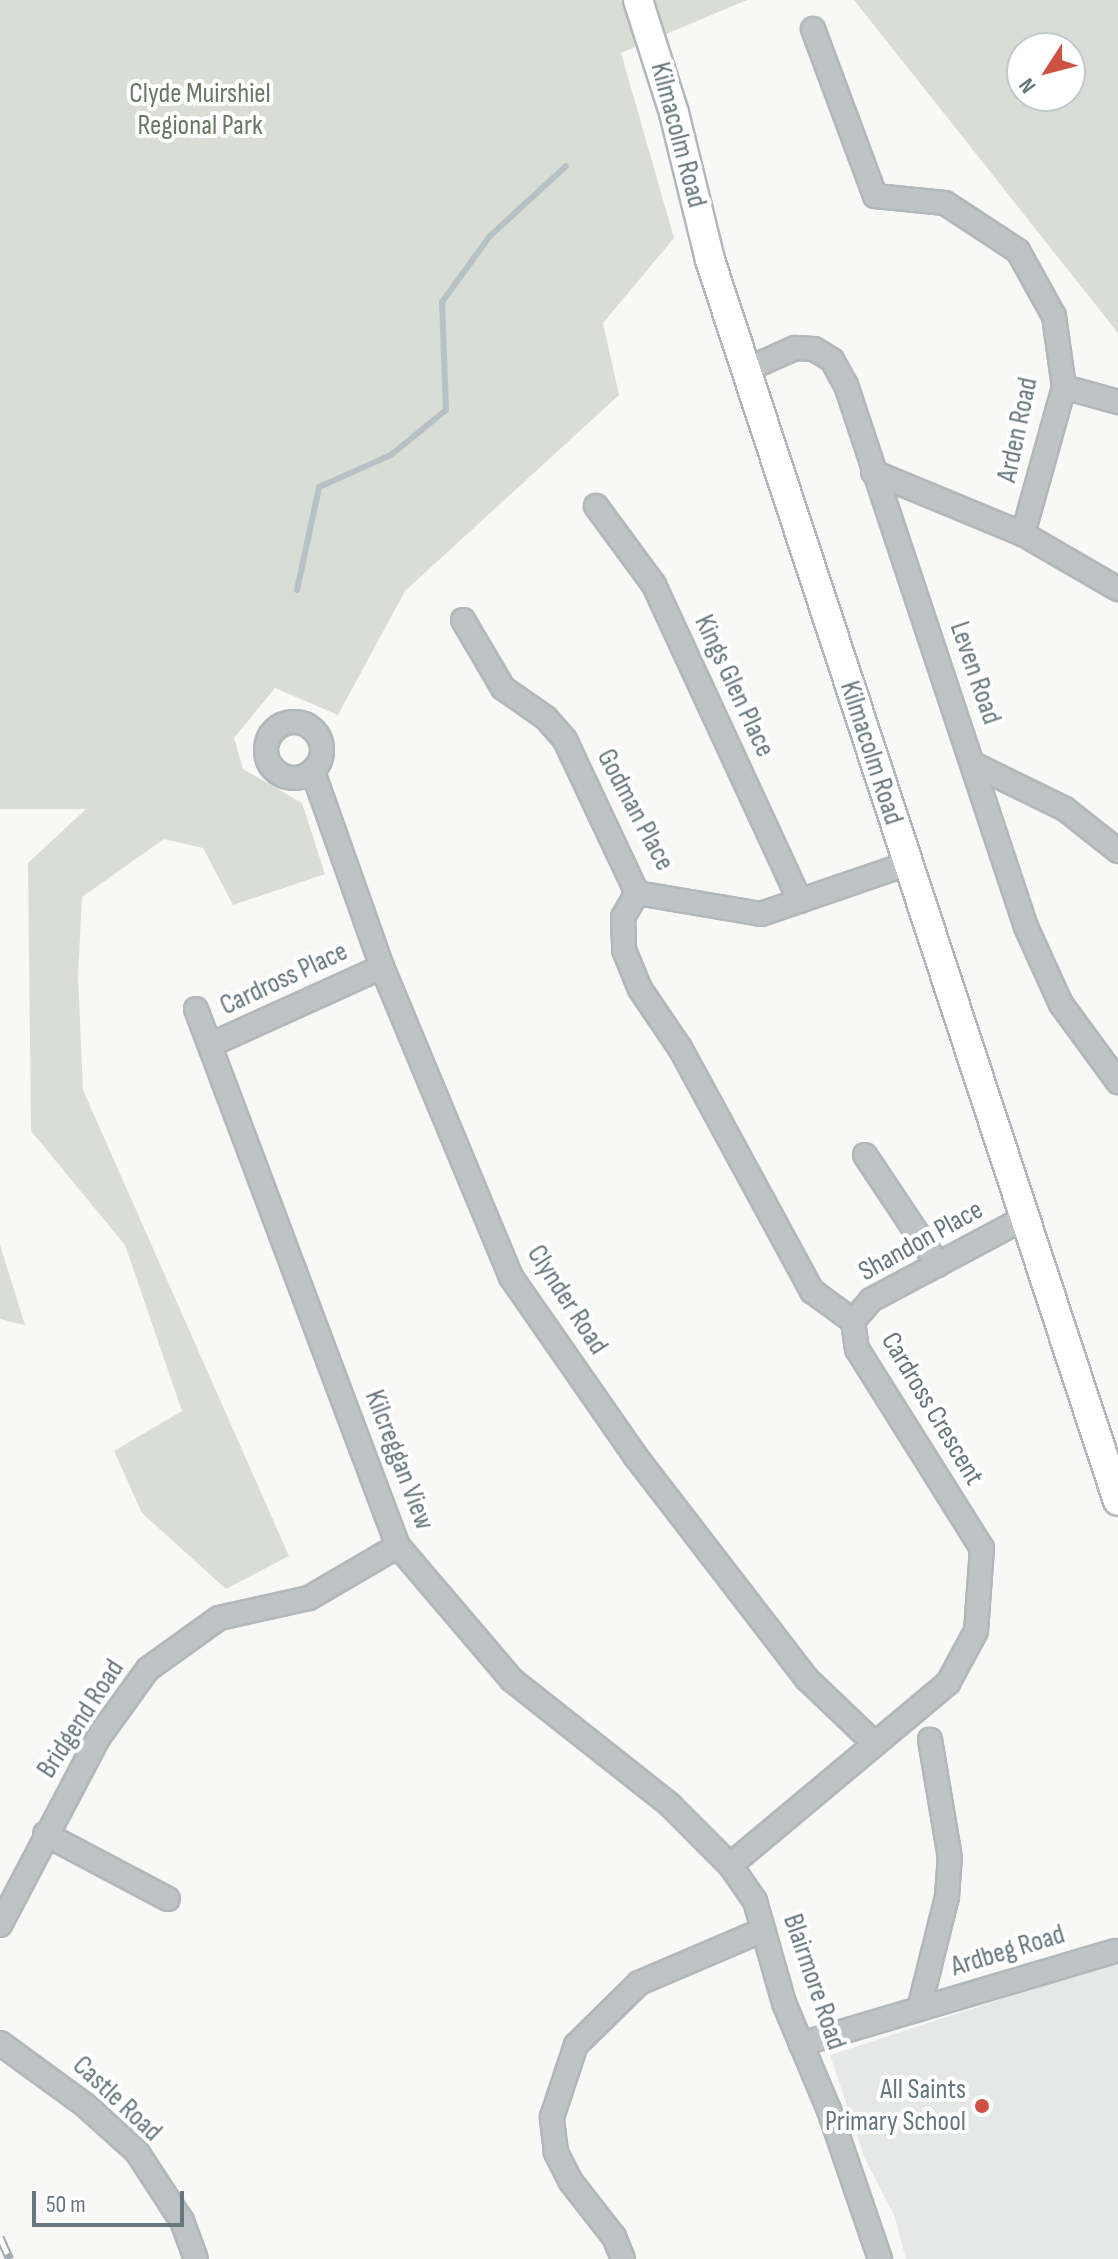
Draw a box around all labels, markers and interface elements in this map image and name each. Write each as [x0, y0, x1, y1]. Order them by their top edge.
north arrow [1006, 32, 1086, 112]
street label: Kilmacolm Road [643, 59, 713, 211]
text: N [1013, 73, 1042, 98]
park label: Clyde Muirshiel Regional Park [129, 77, 271, 143]
street label: Arden Road [991, 375, 1045, 485]
street label: Kings Glen Place [687, 610, 781, 762]
street label: Leven Road [942, 617, 1008, 729]
street label: Kilmacolm Road [832, 677, 910, 829]
street label: Godman Place [589, 744, 681, 876]
street label: Cardross Place [215, 935, 353, 1023]
street label: Shandon Place [853, 1193, 989, 1289]
street label: Clynder Road [519, 1239, 615, 1361]
street label: Cardross Crescent [873, 1327, 991, 1491]
street label: Kilcreggan View [357, 1385, 441, 1535]
street label: Bridgend Road [30, 1653, 132, 1785]
street label: Blairmore Road [775, 1910, 853, 2054]
street label: Ardbeg Road [947, 1918, 1069, 1984]
street label: Castle Road [65, 2049, 169, 2149]
place label: All Saints Primary School [825, 2073, 966, 2139]
marker: All Saints Primary School [973, 2097, 991, 2115]
scale bar [36, 2175, 188, 2225]
text: 50 m [46, 2190, 86, 2219]

